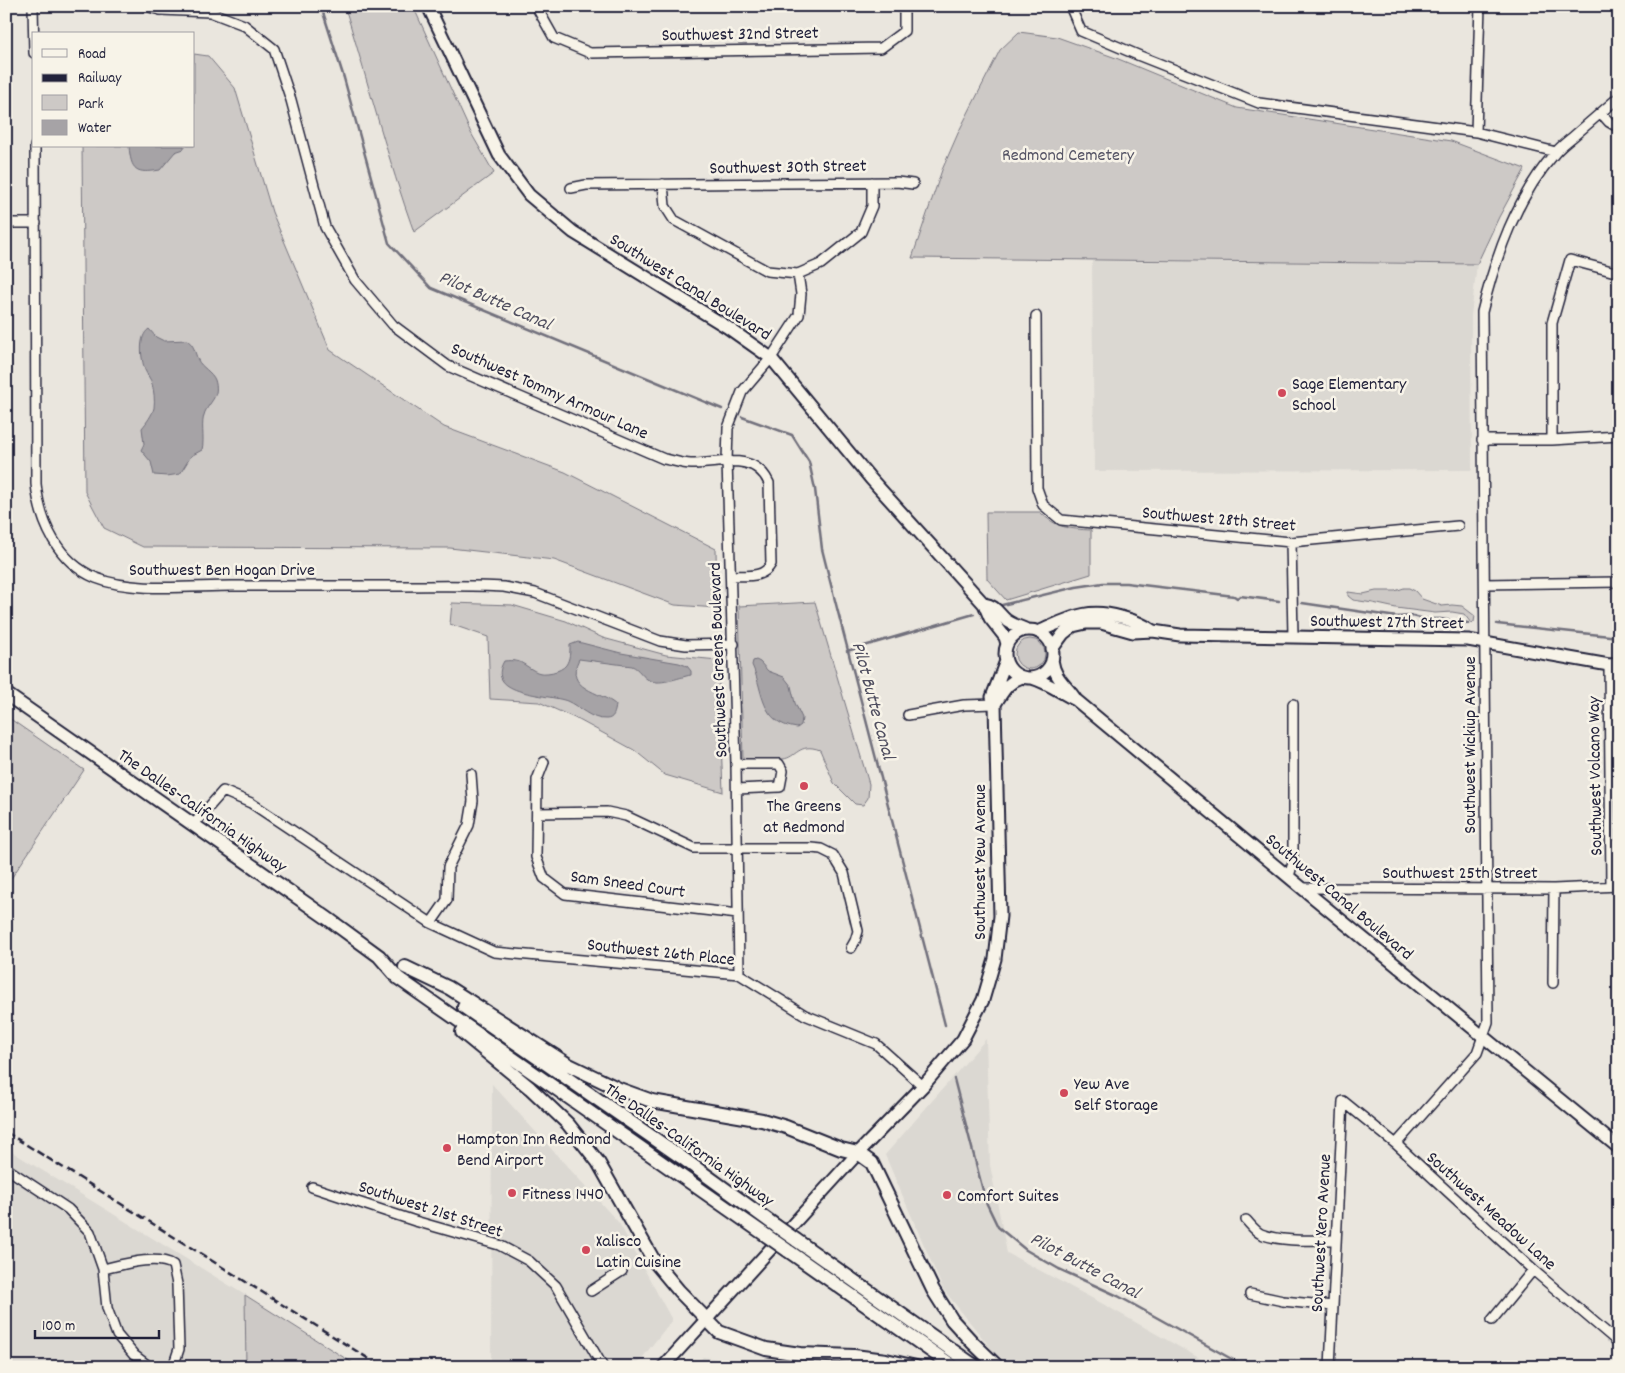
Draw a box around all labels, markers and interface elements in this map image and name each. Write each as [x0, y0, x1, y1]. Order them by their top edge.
street label: Southwest 32nd Street [661, 22, 819, 49]
legend [32, 32, 195, 148]
text: Road [78, 44, 106, 66]
text: Railway [78, 68, 122, 90]
text: Park [78, 94, 104, 116]
text: Water [78, 118, 112, 140]
park label: Redmond Cemetery [1002, 144, 1135, 169]
street label: Southwest 30th Street [709, 155, 867, 182]
street label: Southwest Canal Boulevard [604, 228, 775, 348]
water label: Pilot Butte Canal [434, 265, 557, 340]
street label: Southwest Tommy Armour Lane [446, 337, 652, 447]
place label: Sage Elementary School [1292, 373, 1407, 419]
marker: Sage Elementary School [1276, 387, 1288, 399]
street label: Southwest 28th Street [1141, 501, 1297, 540]
street label: Southwest Ben Hogan Drive [129, 559, 315, 584]
street label: Southwest Greens Boulevard [704, 562, 735, 758]
street label: Southwest 27th Street [1310, 610, 1464, 637]
water label: Pilot Butte Canal [843, 639, 901, 764]
street label: Southwest Wickiup Avenue [1459, 656, 1484, 834]
street label: Southwest Volcano Way [1583, 695, 1610, 856]
street label: The Dalles-California Highway [112, 744, 292, 880]
marker: The Greens at Redmond [798, 780, 810, 792]
street label: Southwest Yew Avenue [969, 784, 994, 940]
place label: The Greens at Redmond [763, 795, 845, 841]
street label: Southwest Canal Boulevard [1259, 828, 1418, 967]
street label: Southwest 25th Street [1382, 862, 1538, 887]
street label: Sam Sneed Court [569, 865, 687, 906]
street label: Southwest 26th Place [586, 933, 736, 974]
place label: Yew Ave Self Storage [1074, 1073, 1158, 1119]
street label: The Dalles-California Highway [599, 1078, 779, 1214]
marker: Yew Ave Self Storage [1058, 1087, 1070, 1099]
place label: Hampton Inn Redmond Bend Airport [457, 1128, 611, 1174]
marker: Hampton Inn Redmond Bend Airport [441, 1142, 453, 1154]
street label: Southwest Meadow Lane [1420, 1147, 1561, 1277]
street label: Southwest Xero Avenue [1306, 1153, 1339, 1313]
street label: Southwest 21st Street [355, 1175, 506, 1246]
place label: Fitness 1440 [522, 1183, 604, 1208]
place label: Comfort Suites [957, 1185, 1059, 1210]
marker: Fitness 1440 [506, 1187, 518, 1199]
marker: Comfort Suites [941, 1189, 953, 1201]
water label: Pilot Butte Canal [1025, 1227, 1145, 1308]
place label: Xalisco Latin Cuisine [596, 1230, 681, 1276]
marker: Xalisco Latin Cuisine [580, 1244, 592, 1256]
scale bar [35, 1308, 159, 1340]
text: 100 m [42, 1316, 75, 1338]

